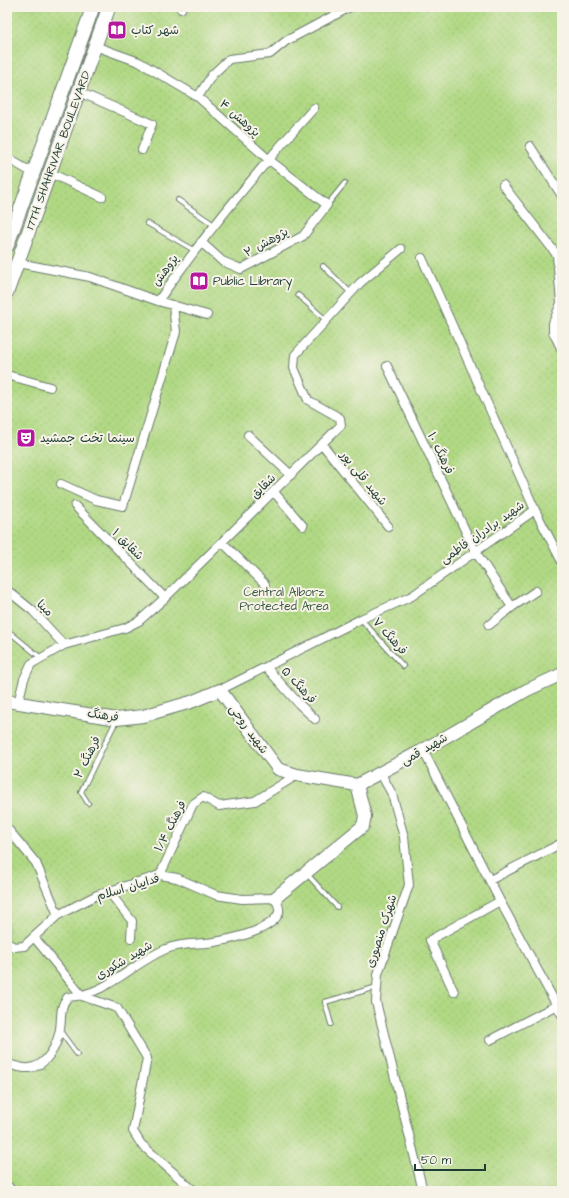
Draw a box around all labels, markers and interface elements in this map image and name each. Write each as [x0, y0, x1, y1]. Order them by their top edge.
library icon: شهر کتاب [106, 19, 128, 41]
place label: شهر کتاب [131, 22, 179, 39]
street label: 17TH SHAHRIVAR BOULEVARD [22, 68, 95, 232]
street label: پژوهش ۴ [215, 96, 264, 141]
street label: پژوهش ۲ [241, 223, 292, 262]
street label: پژوهش [148, 251, 183, 290]
library icon: Public Library [188, 270, 210, 292]
place label: Public Library [213, 273, 293, 291]
theatre icon: سینما تخت جمشید [15, 427, 37, 449]
street label: فرهنگ ۱۰ [423, 429, 458, 477]
place label: سینما تخت جمشید [40, 430, 135, 447]
street label: شهید قلی پور [336, 446, 391, 509]
street label: شقایق [247, 470, 280, 503]
street label: شهید برادران فاطمی [437, 497, 528, 568]
street label: شقایق ۱ [108, 525, 147, 564]
park label: Central Alborz Protected Area [239, 584, 329, 615]
street label: مینا [32, 596, 57, 621]
street label: فرهنگ ۷ [368, 614, 411, 659]
street label: فرهنگ ۵ [277, 663, 320, 708]
street label: شهید روحی [225, 701, 272, 757]
street label: فرهنگ [86, 705, 120, 726]
street label: شهید قمی [398, 729, 451, 770]
street label: فرهنگ ۲ [70, 733, 105, 781]
street label: فرهنگ ۱/۴ [150, 798, 191, 855]
street label: فداییان اسلام [94, 870, 162, 905]
street label: شهرک منصوری [362, 892, 401, 970]
street label: شهید شکوری [93, 937, 156, 984]
scale bar [415, 1146, 485, 1172]
text: 50 m [421, 1152, 452, 1169]

